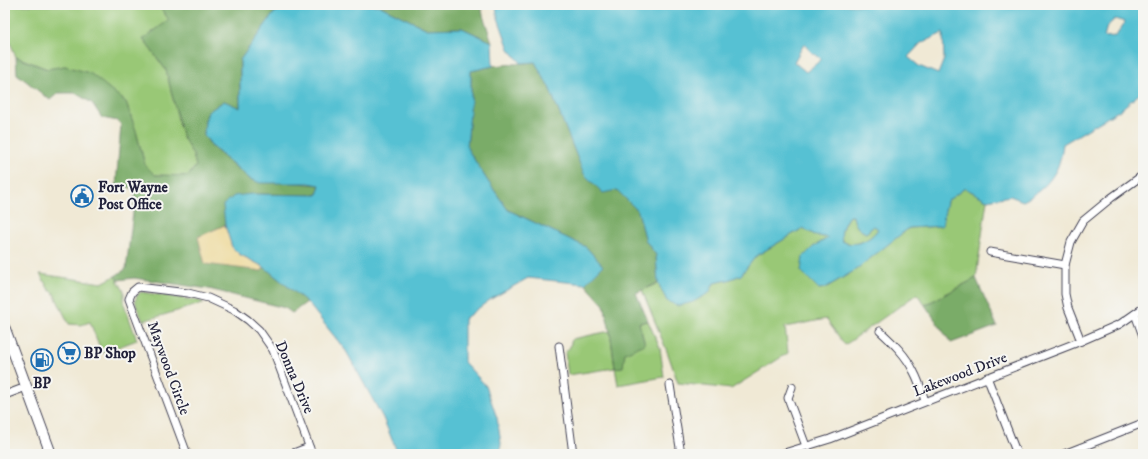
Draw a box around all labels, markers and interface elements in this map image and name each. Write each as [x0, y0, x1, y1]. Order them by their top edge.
place label: Fort Wayne Post Office [98, 178, 169, 214]
public building icon: Fort Wayne Post Office [69, 183, 95, 209]
street label: Maywood Circle [143, 319, 194, 418]
street label: Donna Drive [271, 338, 318, 416]
supermarket icon: BP Shop [56, 340, 82, 366]
place label: BP Shop [84, 344, 136, 363]
fuel station icon: BP [29, 347, 55, 373]
street label: Lakewood Drive [911, 348, 1010, 401]
place label: BP [33, 374, 51, 393]

